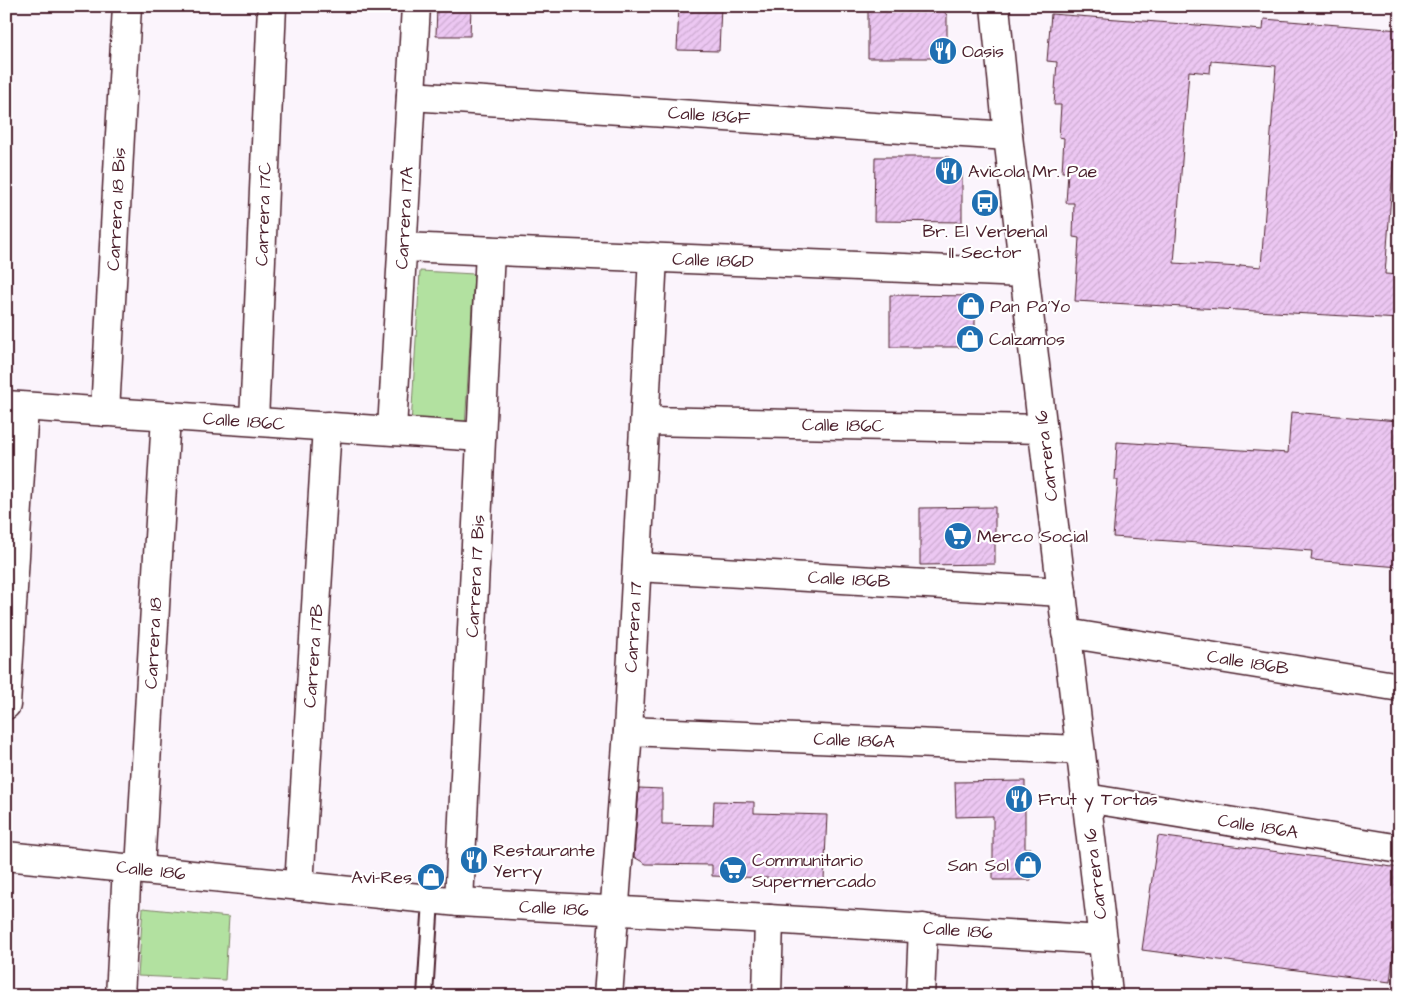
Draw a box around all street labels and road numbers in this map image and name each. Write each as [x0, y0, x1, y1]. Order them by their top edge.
street label: Calle 186F [667, 100, 751, 131]
street label: Carrera 18 Bis [101, 147, 132, 271]
street label: Carrera 17C [249, 161, 278, 266]
street label: Carrera 17A [389, 166, 420, 270]
street label: Calle 186D [672, 247, 754, 274]
street label: Calle 186C [202, 406, 286, 437]
street label: Carrera 16 [1029, 409, 1064, 503]
street label: Calle 186C [802, 412, 885, 439]
street label: Carrera 17 Bis [460, 514, 491, 638]
street label: Calle 186B [807, 565, 891, 594]
street label: Carrera 17 [619, 581, 648, 673]
street label: Carrera 18 [139, 596, 168, 690]
street label: Carrera 17B [297, 603, 330, 709]
street label: Calle 186B [1205, 644, 1291, 681]
street label: Calle 186A [813, 727, 896, 754]
street label: Calle 186A [1216, 808, 1300, 845]
street label: Carrera 16 [1078, 827, 1113, 921]
street label: Calle 186 [115, 854, 187, 887]
street label: Calle 186 [518, 894, 589, 923]
street label: Calle 186 [922, 916, 994, 945]

